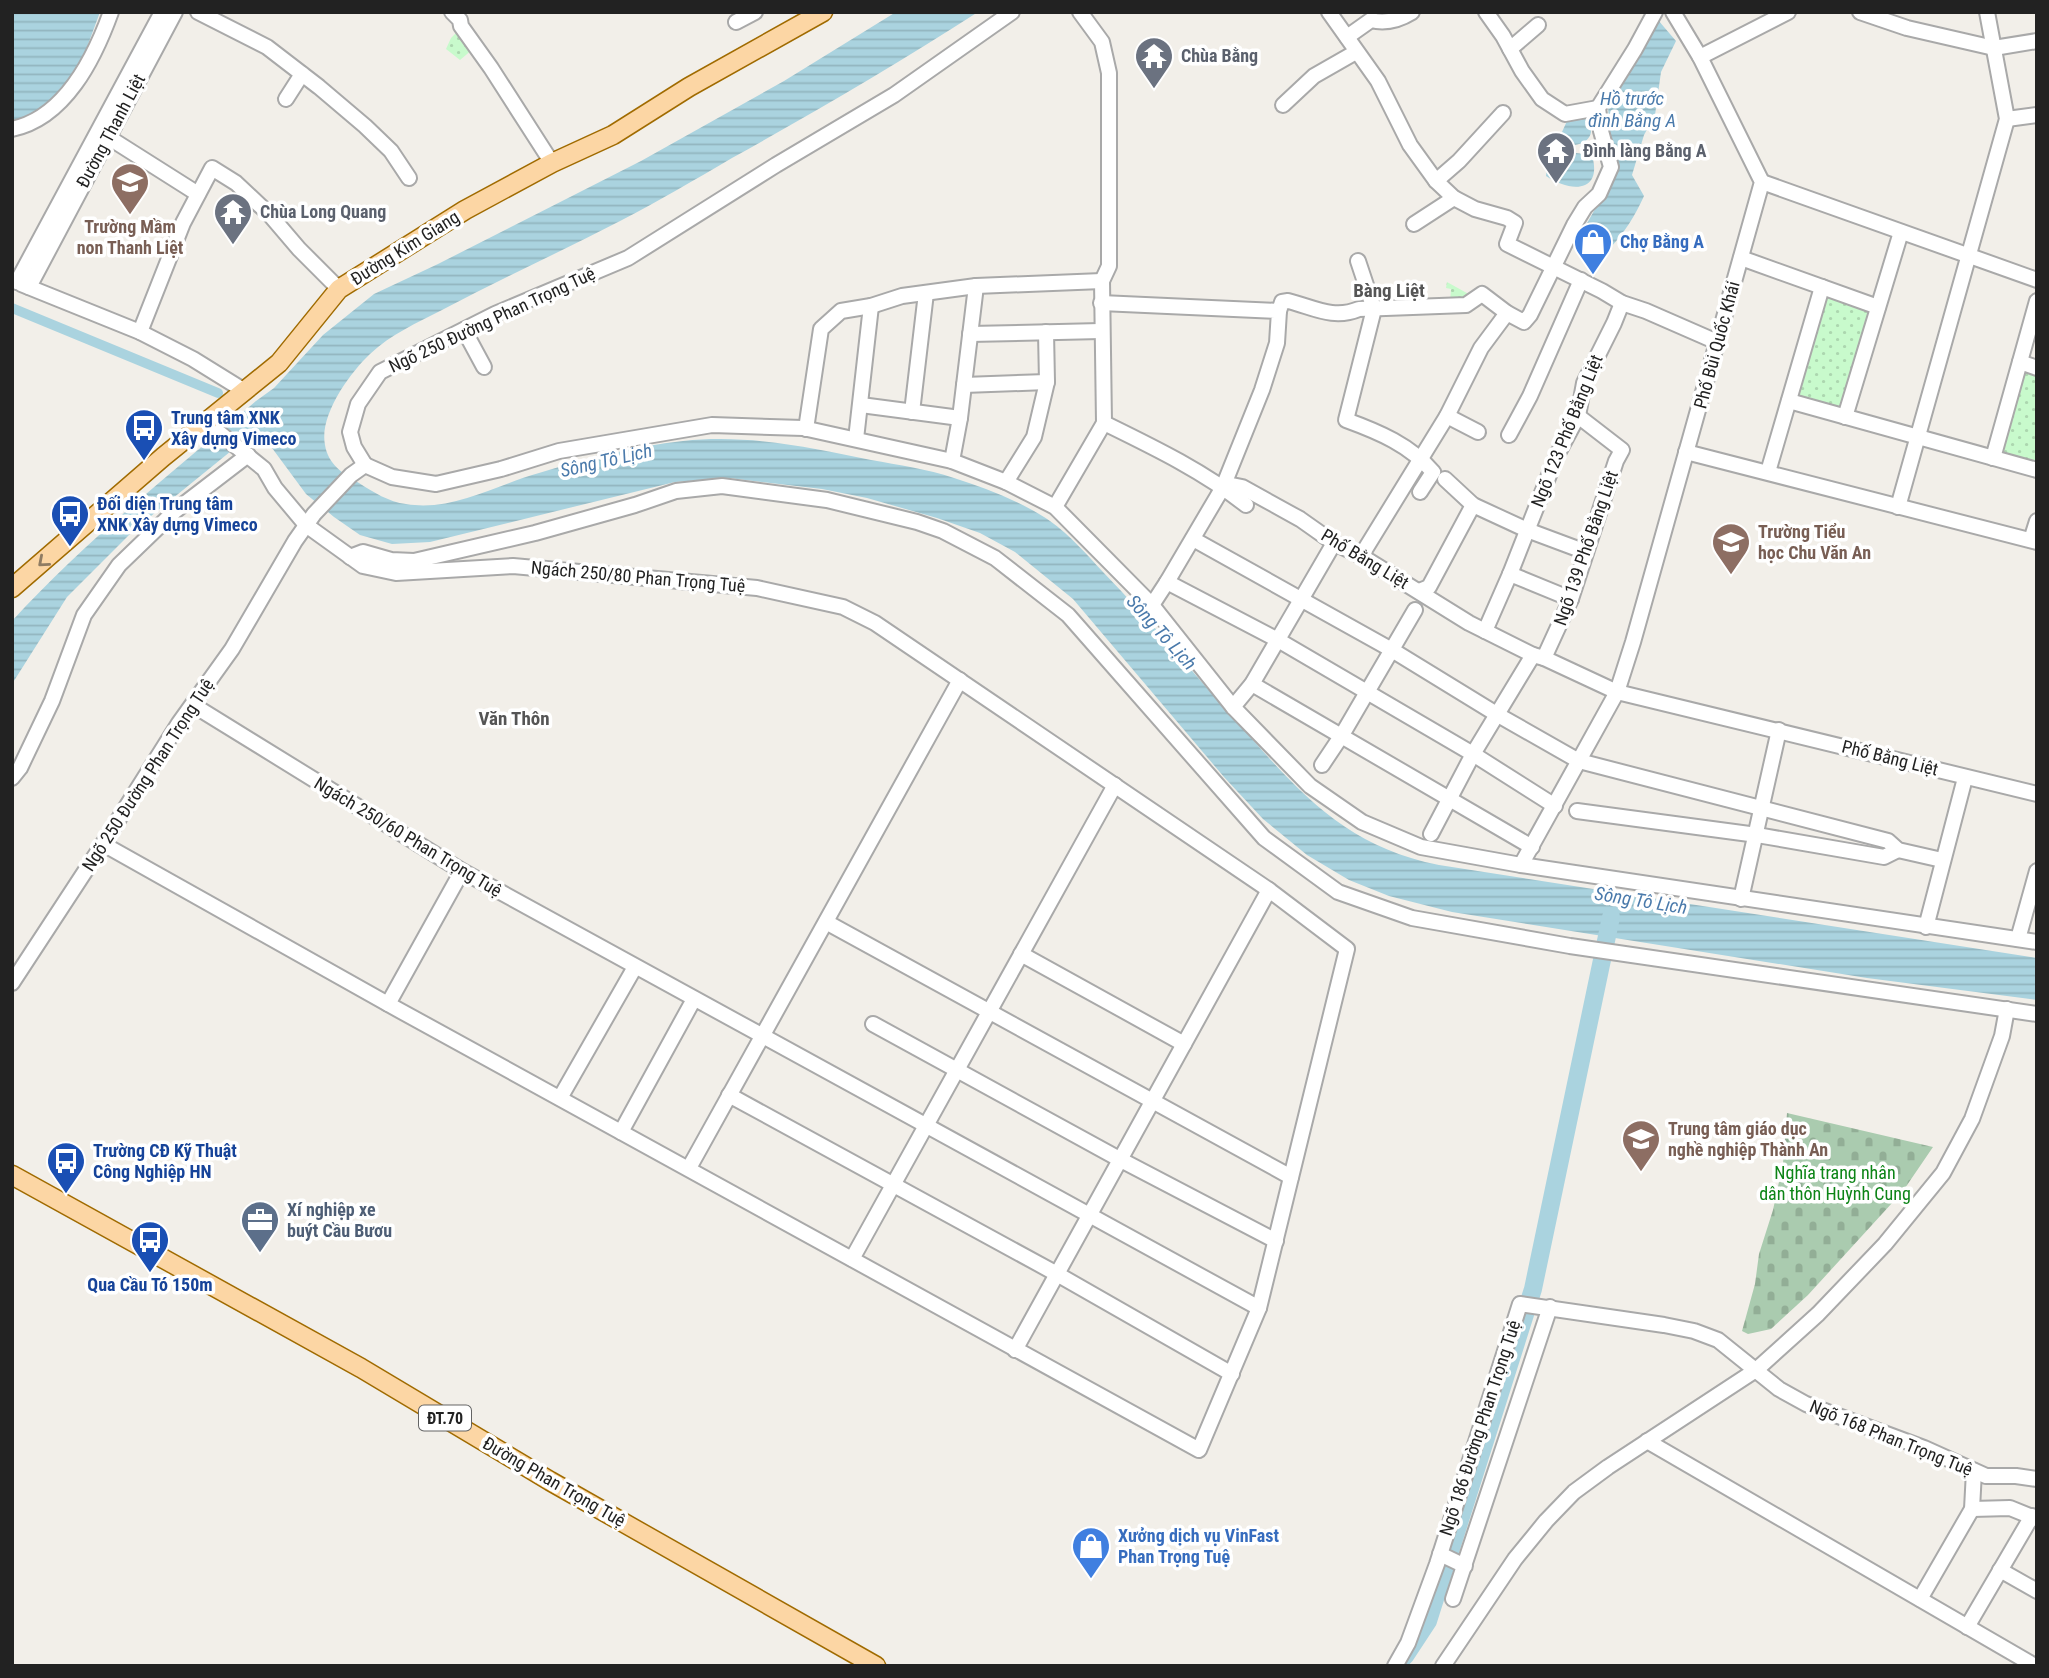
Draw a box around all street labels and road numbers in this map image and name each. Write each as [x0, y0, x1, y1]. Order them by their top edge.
street label: Đường Thanh Liệt [72, 70, 149, 191]
street label: Đường Kim Giang [347, 206, 463, 289]
street label: Ngõ 250 Đường Phan Trọng Tuệ [385, 262, 598, 377]
street label: Phố Bùi Quốc Khái [1689, 279, 1744, 411]
street label: Ngõ 123 Phố Bằng Liệt [1526, 352, 1607, 510]
street label: Ngõ 139 Phố Bằng Liệt [1549, 468, 1622, 628]
street label: Phố Bằng Liệt [1318, 524, 1413, 593]
street label: Ngách 250/80 Phan Trọng Tuệ [530, 557, 746, 596]
street label: Ngõ 250 Đường Phan Trọng Tuệ [77, 675, 218, 875]
street label: Phố Bằng Liệt [1840, 735, 1940, 780]
street label: Ngách 250/60 Phan Trọng Tuệ [311, 772, 506, 901]
street label: Ngõ 186 Đường Phan Trọng Tuệ [1435, 1318, 1524, 1538]
street label: Ngõ 168 Phan Trọng Tuệ [1807, 1395, 1976, 1480]
road number: ĐT.70 [419, 1406, 471, 1430]
street label: Đường Phan Trọng Tuệ [479, 1432, 629, 1531]

